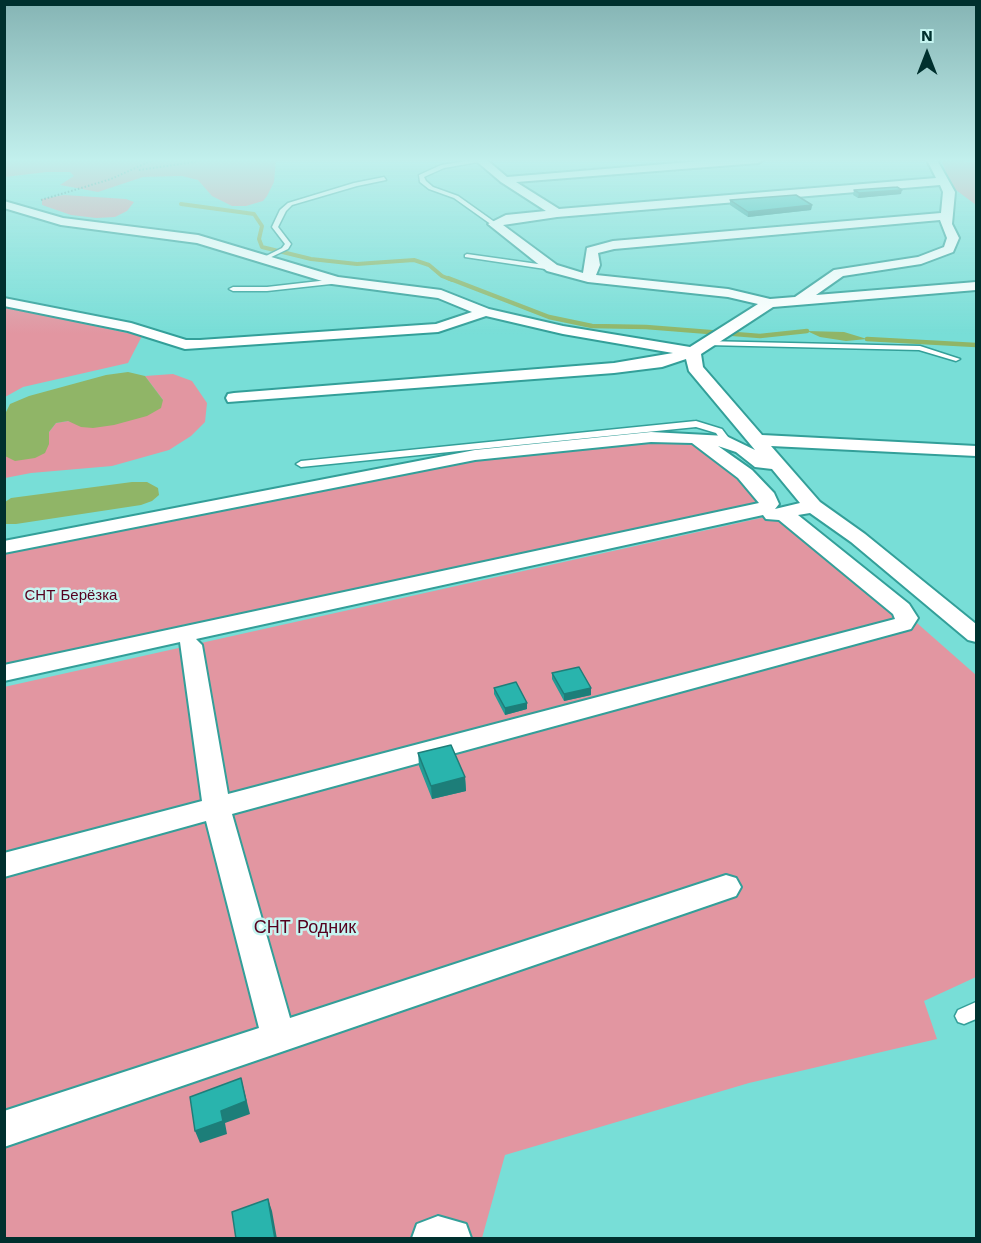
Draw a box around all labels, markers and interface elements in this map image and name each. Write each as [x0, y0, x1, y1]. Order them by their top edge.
north arrow [897, 24, 957, 84]
text: N [921, 26, 933, 45]
park label: СНТ Берёзка [25, 587, 117, 605]
park label: СНТ Родник [254, 917, 356, 939]

